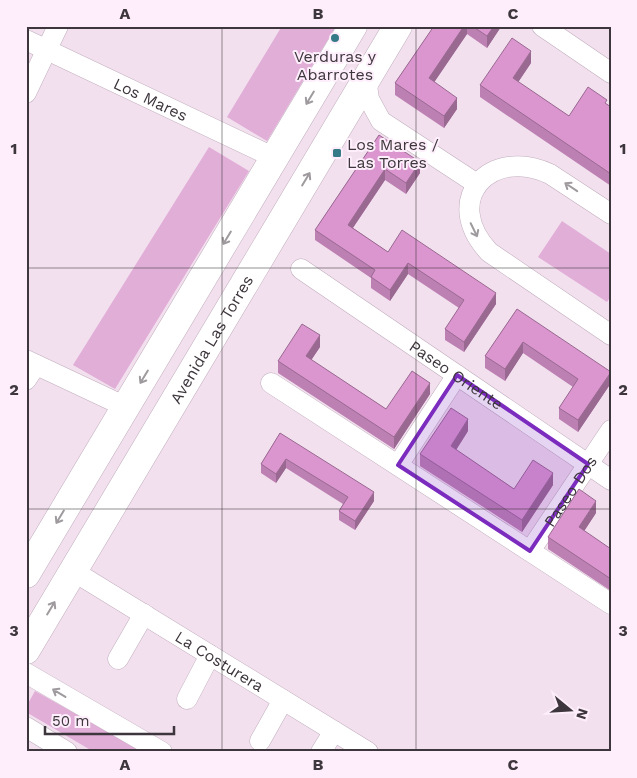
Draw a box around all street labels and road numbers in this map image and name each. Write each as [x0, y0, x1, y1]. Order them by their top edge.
street label: Los Mares [111, 74, 190, 125]
street label: Avenida Las Torres [166, 272, 257, 407]
street label: Paseo Oriente [406, 337, 507, 414]
street label: Paseo Dos [540, 452, 601, 530]
street label: La Costurera [172, 627, 267, 696]

